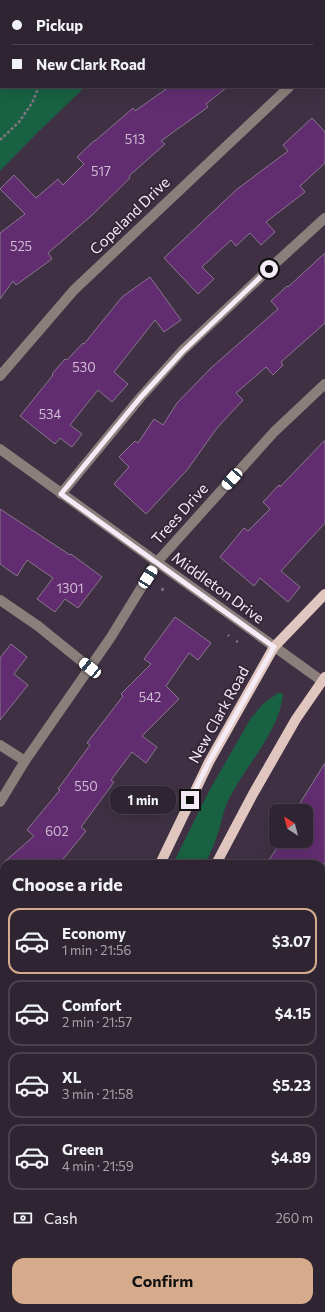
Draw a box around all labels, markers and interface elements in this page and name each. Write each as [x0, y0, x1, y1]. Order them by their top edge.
text: Pickup [36, 16, 83, 34]
text: New Clark Road [36, 55, 146, 73]
house number: 513 [125, 131, 145, 147]
house number: 517 [91, 163, 111, 179]
street label: Copeland Drive [86, 173, 173, 258]
house number: 525 [10, 238, 32, 254]
route start [260, 260, 278, 278]
house number: 530 [72, 359, 96, 375]
house number: 534 [39, 406, 62, 422]
car [220, 466, 244, 492]
street label: Trees Drive [147, 479, 211, 548]
street label: Middleton Drive [169, 548, 268, 627]
car [137, 564, 159, 590]
house number: 1301 [56, 580, 84, 596]
car [77, 656, 103, 680]
street label: New Clark Road [184, 663, 252, 766]
house number: 542 [139, 689, 161, 705]
house number: 550 [74, 778, 98, 794]
callout: 1 min [110, 786, 176, 814]
route end [181, 791, 199, 809]
text: 1 min [128, 792, 158, 808]
north arrow [269, 804, 313, 848]
map controls [269, 804, 313, 848]
house number: 602 [45, 823, 69, 839]
text: Choose a ride [12, 873, 123, 895]
icon: car [14, 923, 50, 959]
text: Economy [62, 924, 126, 942]
text: $3.07 [272, 932, 311, 950]
text: 1 min · 21:56 [62, 942, 131, 958]
icon: car [14, 995, 50, 1031]
text: Comfort [62, 996, 122, 1014]
text: $4.15 [275, 1004, 311, 1022]
text: 2 min · 21:57 [62, 1014, 132, 1030]
icon: car [14, 1067, 50, 1103]
text: XL [62, 1068, 81, 1086]
text: $5.23 [273, 1076, 311, 1094]
text: 3 min · 21:58 [62, 1086, 133, 1102]
icon: car [14, 1139, 50, 1175]
text: Green [62, 1140, 103, 1158]
text: $4.89 [271, 1148, 311, 1166]
text: 4 min · 21:59 [62, 1158, 134, 1174]
icon: cash [12, 1207, 34, 1229]
text: Cash [44, 1209, 78, 1227]
text: 260 m [276, 1210, 313, 1226]
button: Confirm [12, 1258, 313, 1304]

